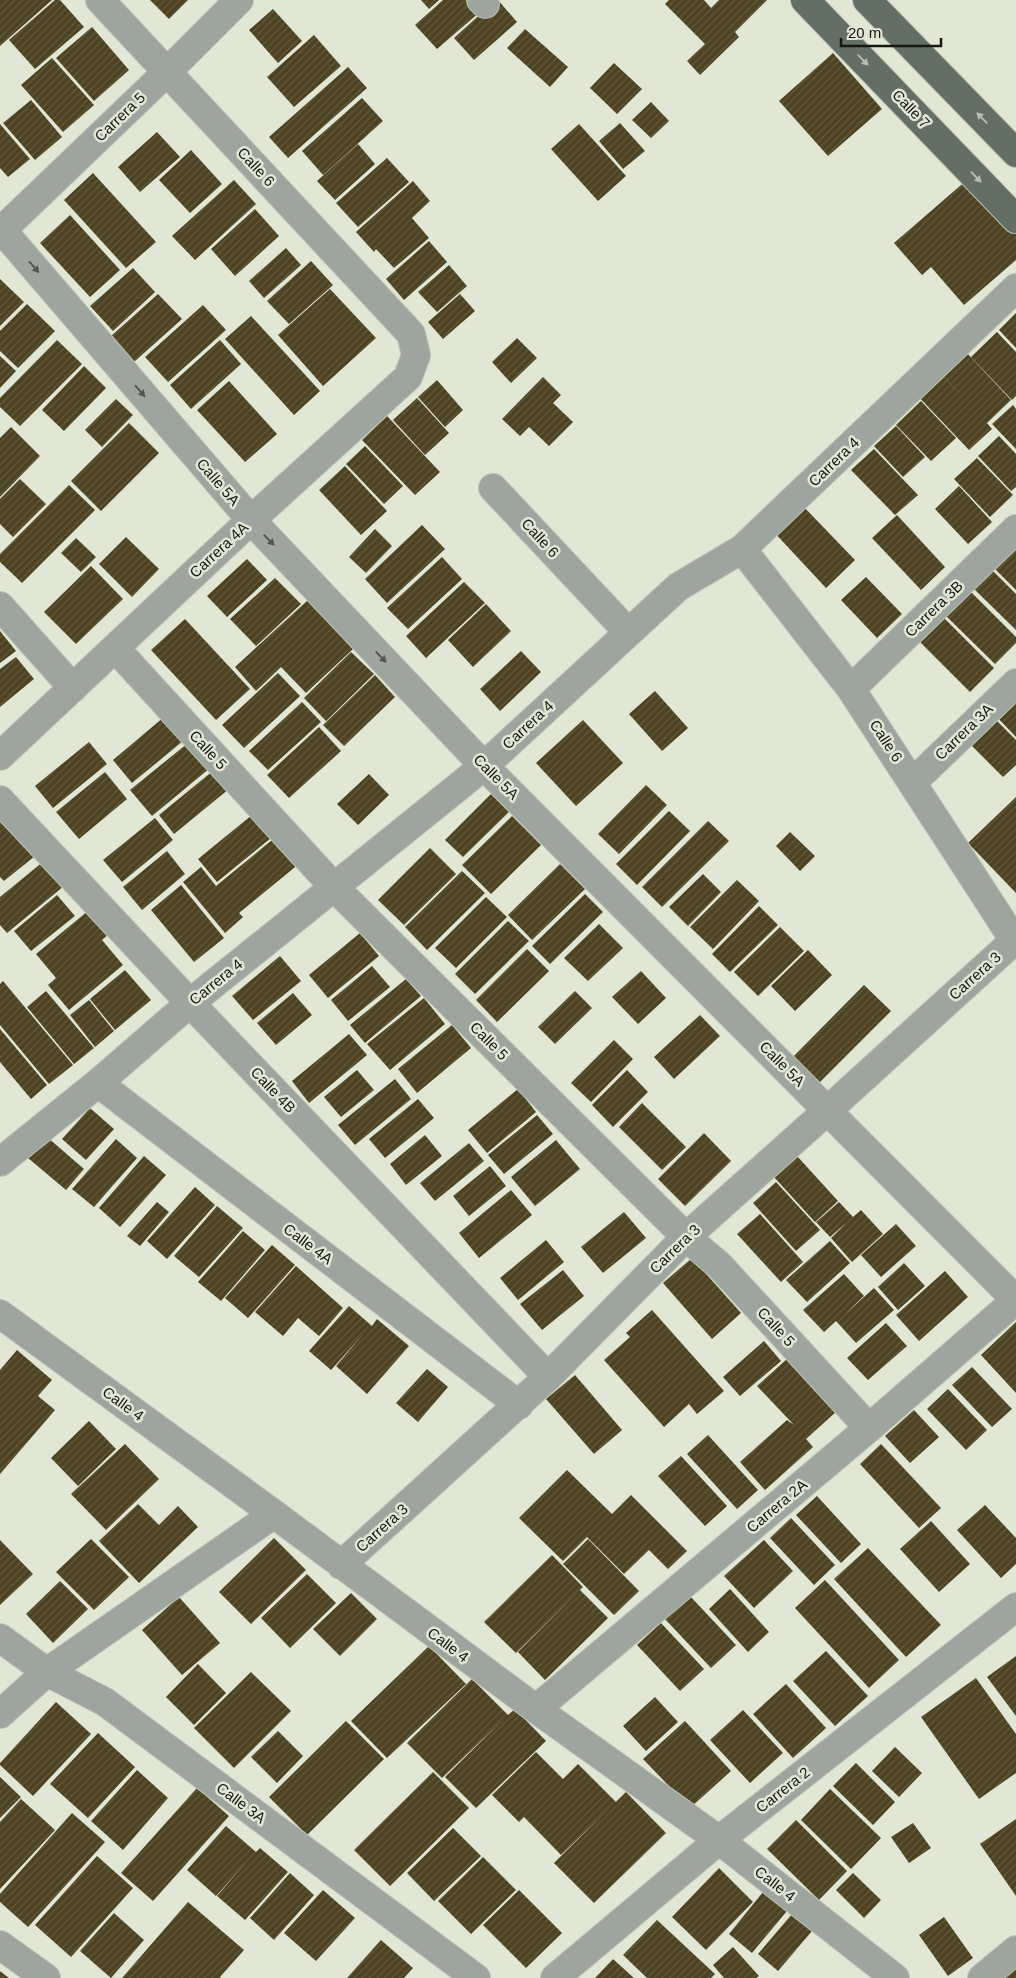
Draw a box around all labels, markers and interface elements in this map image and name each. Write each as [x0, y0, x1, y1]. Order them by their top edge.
scale bar [841, 15, 941, 47]
text: 20 m [848, 24, 881, 41]
one-way arrow [857, 54, 869, 66]
street label: Calle 7 [889, 86, 934, 131]
street label: Carrera 5 [91, 89, 148, 145]
one-way arrow [976, 113, 988, 125]
street label: Calle 6 [234, 144, 279, 190]
one-way arrow [970, 171, 982, 183]
one-way arrow [28, 261, 39, 273]
one-way arrow [134, 384, 145, 397]
street label: Carrera 4 [805, 434, 862, 490]
street label: Calle 5A [193, 455, 243, 509]
street label: Calle 6 [518, 515, 563, 561]
street label: Carrera 4A [186, 518, 251, 581]
one-way arrow [263, 533, 275, 545]
street label: Carrera 3B [901, 577, 966, 640]
one-way arrow [375, 651, 387, 663]
street label: Carrera 4 [499, 697, 557, 752]
street label: Carrera 3A [931, 700, 996, 763]
street label: Calle 6 [867, 717, 906, 765]
street label: Calle 5 [186, 727, 231, 773]
street label: Calle 5A [470, 751, 522, 803]
street label: Carrera 3 [945, 948, 1004, 1003]
street label: Carrera 4 [186, 955, 246, 1008]
street label: Calle 5 [467, 1018, 512, 1063]
street label: Calle 5A [756, 1038, 808, 1090]
street label: Calle 4B [248, 1063, 299, 1116]
street label: Calle 4A [281, 1220, 336, 1267]
street label: Carrera 3 [646, 1221, 703, 1277]
street label: Calle 5 [754, 1304, 799, 1350]
street label: Calle 4 [99, 1383, 147, 1424]
street label: Carrera 2A [743, 1476, 810, 1536]
street label: Carrera 3 [352, 1500, 411, 1555]
street label: Calle 4 [425, 1624, 472, 1665]
street label: Carrera 2 [752, 1763, 813, 1816]
street label: Calle 3A [214, 1779, 269, 1826]
street label: Calle 4 [752, 1863, 799, 1905]

